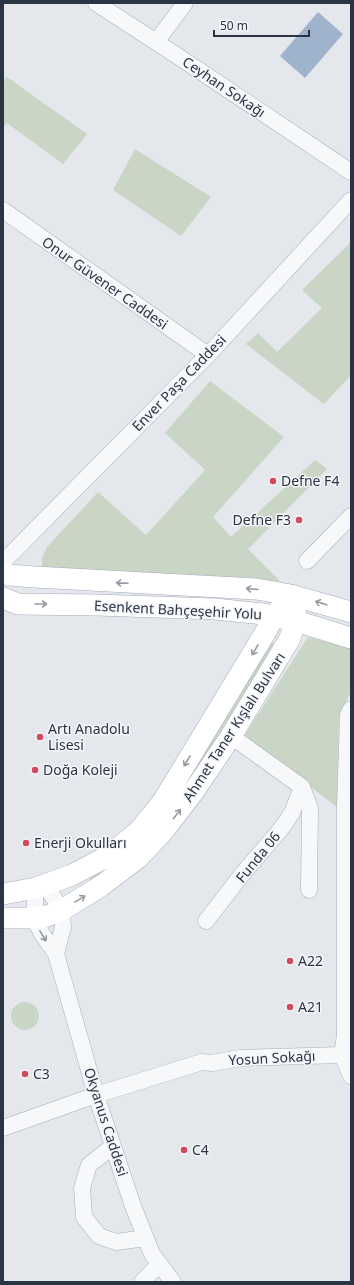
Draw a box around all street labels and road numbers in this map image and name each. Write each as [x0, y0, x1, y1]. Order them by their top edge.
street label: Ceyhan Sokağı [179, 52, 269, 121]
street label: Onur Güvener Caddesi [39, 232, 172, 333]
street label: Enver Paşa Caddesi [128, 330, 230, 435]
street label: Esenkent Bahçeşehir Yolu [94, 596, 263, 623]
street label: Ahmet Taner Kışlalı Bulvarı [178, 648, 289, 805]
street label: Funda 06 [231, 827, 284, 886]
street label: Yosun Sokağı [228, 1046, 316, 1069]
street label: Okyanus Caddesi [80, 1065, 133, 1179]

